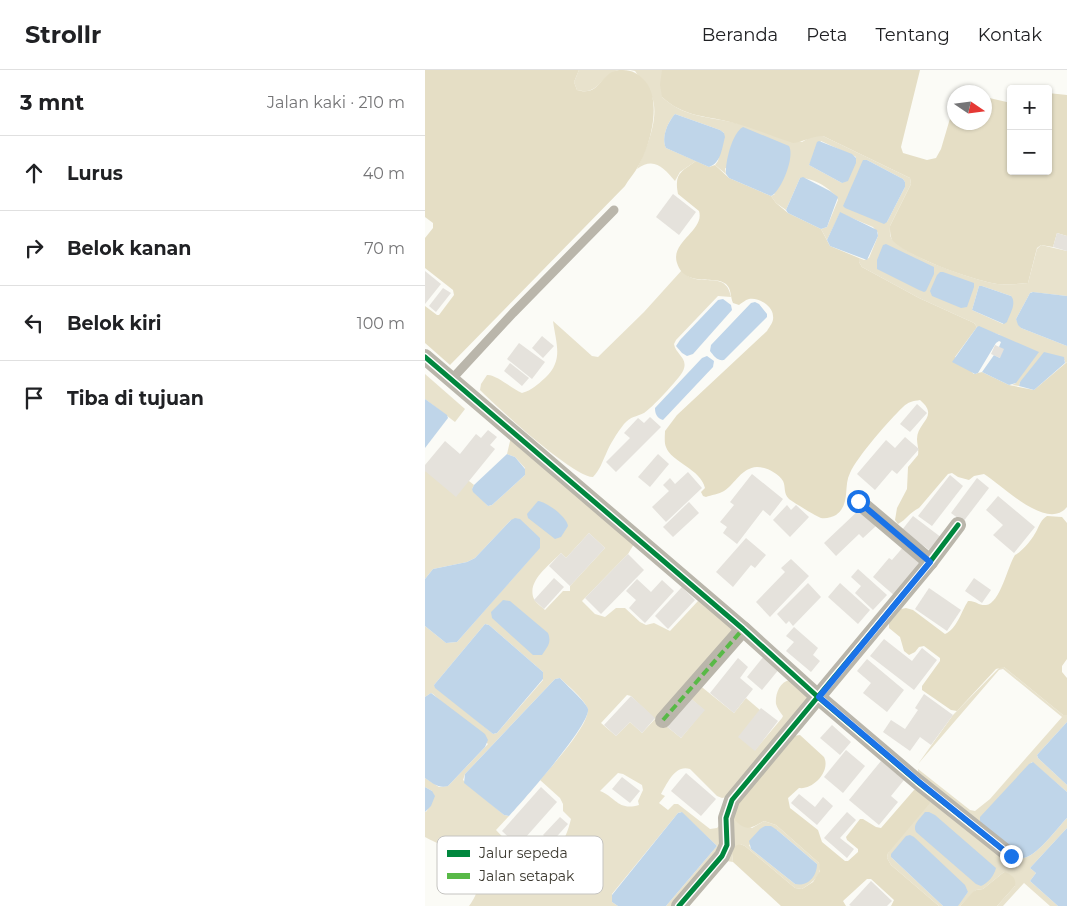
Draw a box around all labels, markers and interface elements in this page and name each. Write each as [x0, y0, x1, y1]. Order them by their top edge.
text: Strollr [25, 20, 101, 49]
text: Beranda [702, 24, 778, 46]
text: Peta [806, 24, 847, 46]
text: Tentang [875, 24, 950, 46]
text: Kontak [978, 24, 1042, 46]
north arrow [947, 85, 992, 130]
map controls [1007, 85, 1052, 175]
button: + [1007, 85, 1052, 130]
text: 3 mnt [20, 90, 84, 115]
text: Jalan kaki · 210 m [267, 93, 405, 112]
button: − [1007, 130, 1052, 175]
icon: ahead [20, 159, 48, 187]
text: Lurus [67, 162, 123, 185]
text: 40 m [363, 164, 405, 183]
icon: right [20, 234, 48, 262]
text: Belok kanan [67, 237, 191, 260]
text: 70 m [364, 239, 405, 258]
icon: left [20, 309, 48, 337]
text: Belok kiri [67, 312, 162, 335]
text: 100 m [357, 314, 405, 333]
icon: arrive [20, 384, 48, 412]
text: Tiba di tujuan [67, 387, 204, 410]
route start [847, 490, 870, 513]
legend [437, 836, 603, 894]
text: Jalur sepeda [478, 844, 568, 862]
route end [1000, 845, 1023, 868]
text: Jalan setapak [478, 867, 575, 885]

